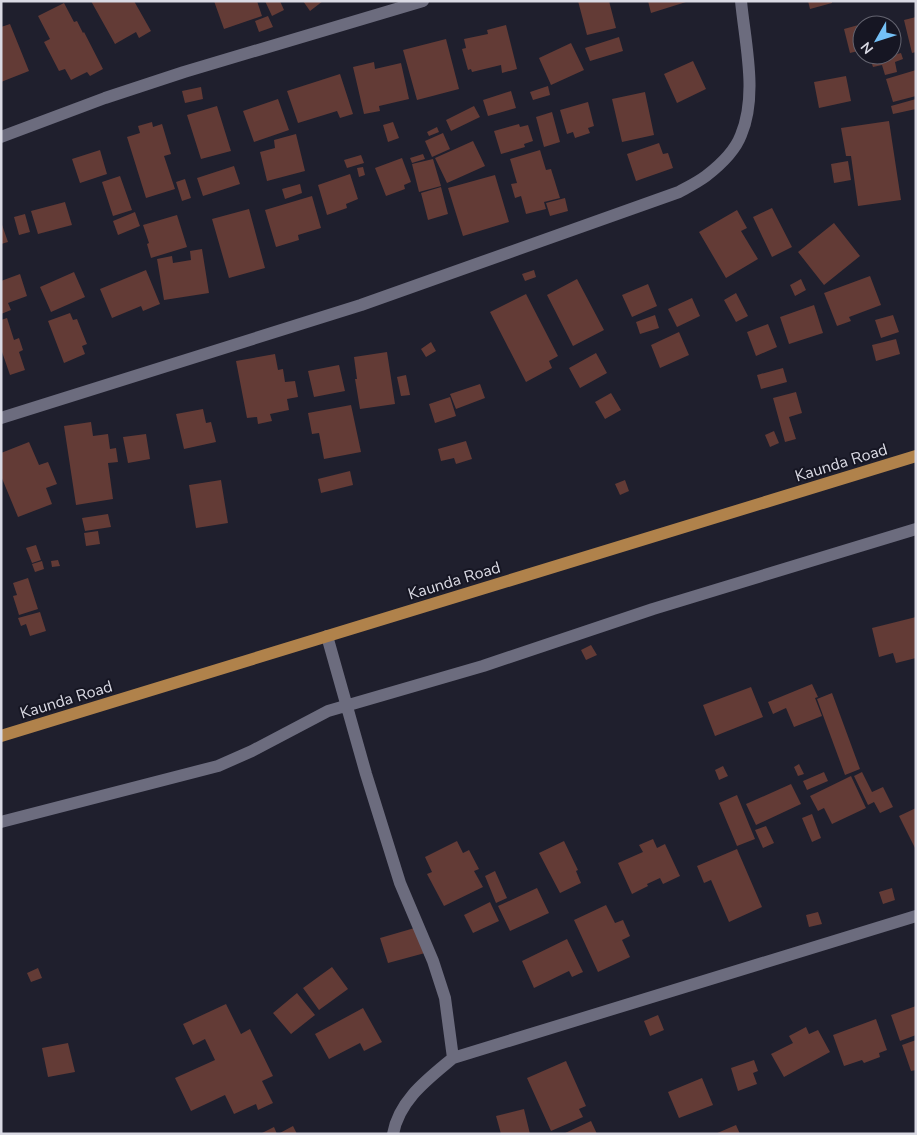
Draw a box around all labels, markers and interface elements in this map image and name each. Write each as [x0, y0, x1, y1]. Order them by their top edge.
north arrow [852, 15, 902, 65]
text: N [857, 38, 878, 58]
street label: Kaunda Road [792, 438, 890, 487]
street label: Kaunda Road [405, 556, 503, 605]
street label: Kaunda Road [17, 675, 115, 724]

